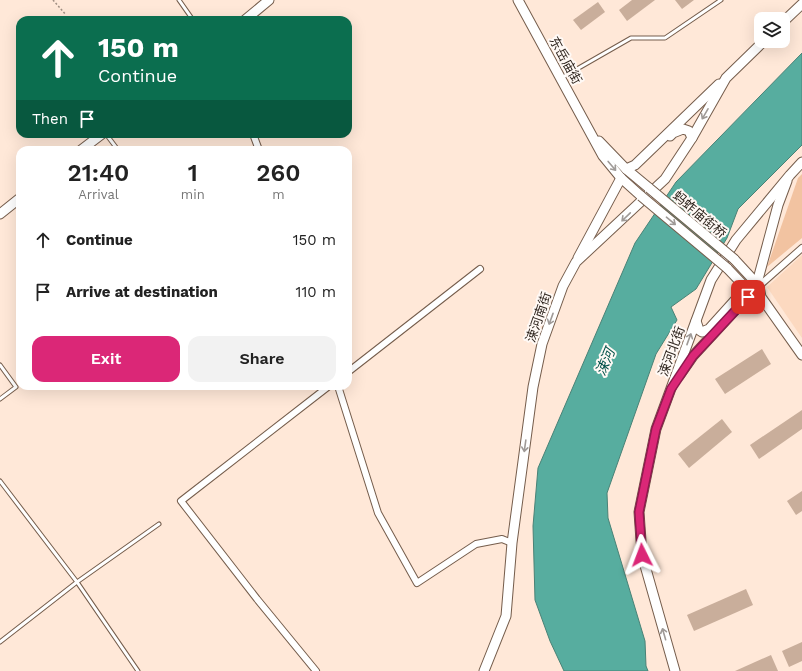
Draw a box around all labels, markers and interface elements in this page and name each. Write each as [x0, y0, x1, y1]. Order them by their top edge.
map controls [754, 12, 790, 48]
button: layers [754, 12, 790, 48]
text: 150 m [98, 31, 179, 64]
icon: ahead [32, 32, 84, 84]
street label: 东岳庙街 [546, 34, 585, 87]
text: Continue [98, 65, 177, 86]
icon: arrive [76, 108, 98, 130]
one-way arrow [700, 108, 708, 120]
text: Then [32, 110, 68, 128]
text: 21:40 [68, 159, 129, 187]
text: 1 [188, 159, 198, 187]
text: 260 [256, 159, 300, 187]
one-way arrow [607, 160, 616, 171]
text: Arrival [78, 187, 119, 202]
text: min [181, 187, 205, 202]
text: m [272, 187, 285, 202]
street label: 蚂蚱庙街桥 [670, 188, 729, 241]
one-way arrow [621, 212, 631, 221]
one-way arrow [666, 217, 677, 226]
icon: ahead [32, 229, 54, 251]
text: Continue [66, 231, 133, 249]
text: 150 m [293, 231, 336, 249]
pin [731, 280, 765, 314]
icon: arrive [32, 281, 54, 303]
text: Arrive at destination [66, 283, 218, 301]
text: 110 m [296, 283, 336, 301]
icon: arrive [737, 286, 759, 308]
street label: 涑河南街 [523, 290, 554, 344]
one-way arrow [546, 313, 554, 325]
street label: 涑河北街 [656, 324, 687, 378]
one-way arrow [686, 333, 693, 346]
button: Exit [32, 336, 180, 382]
button: Share [188, 336, 336, 382]
water label: 涑河 [592, 343, 619, 378]
one-way arrow [521, 439, 529, 452]
position arrow [621, 534, 663, 576]
one-way arrow [660, 627, 667, 640]

